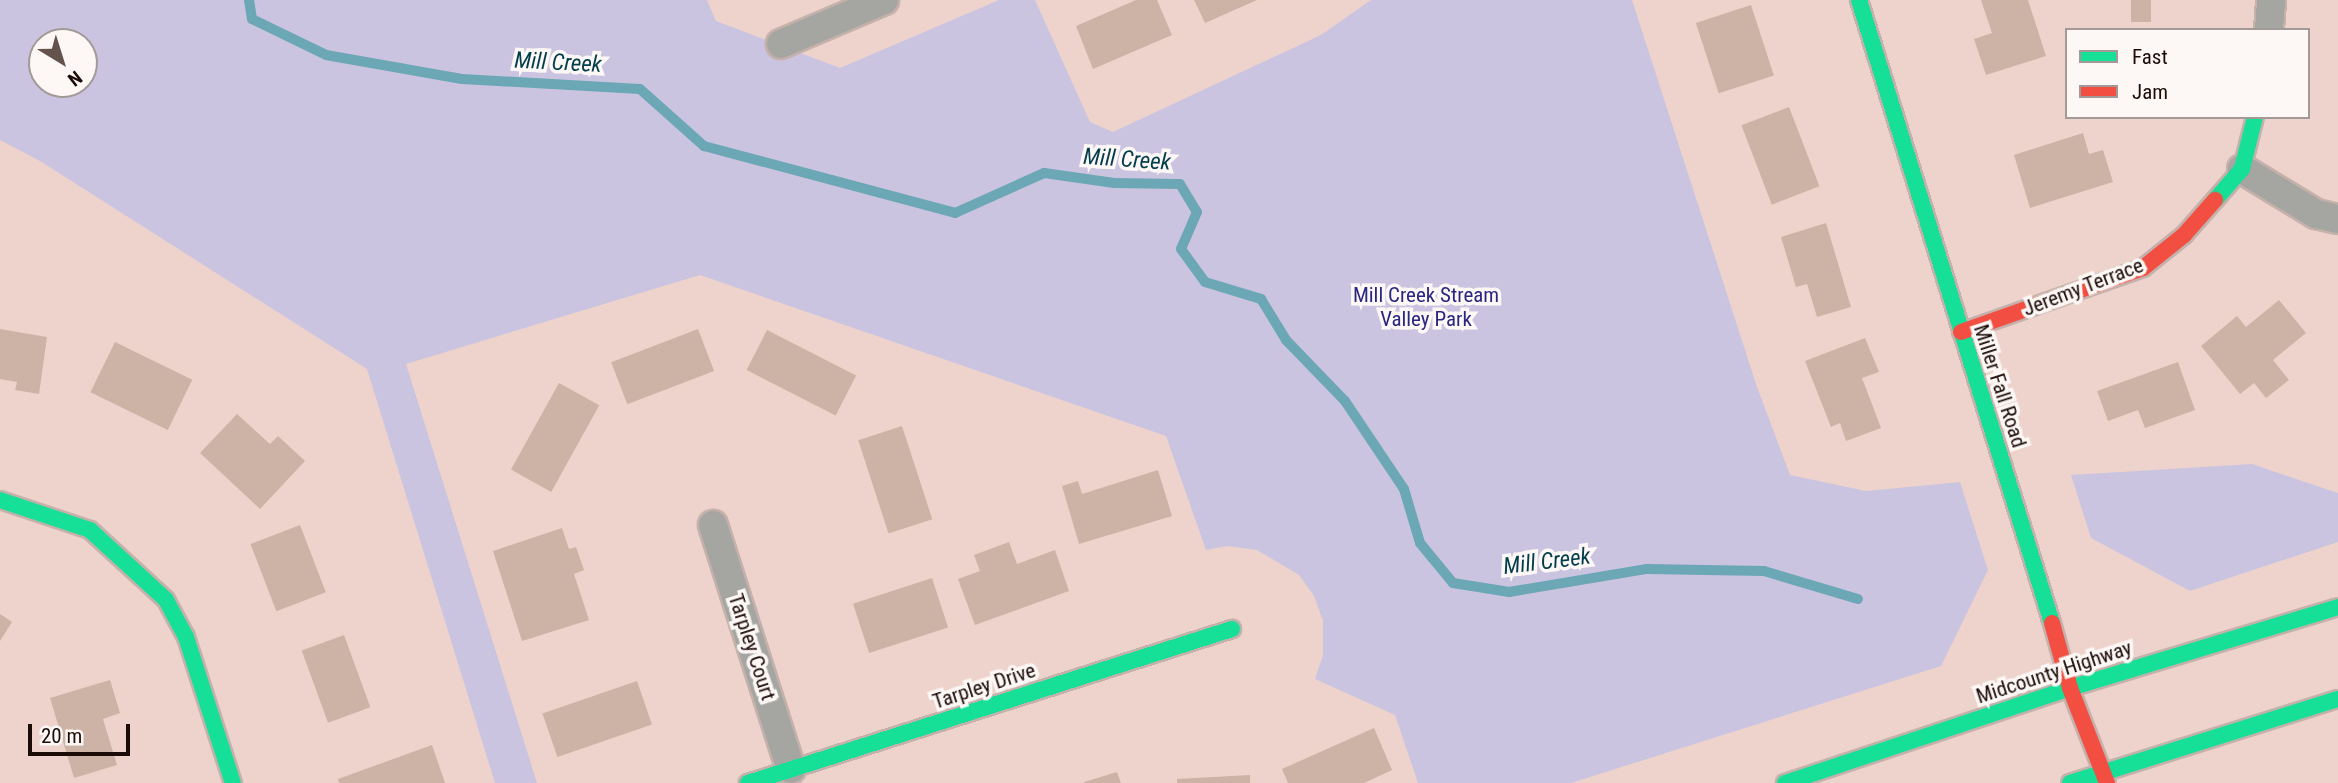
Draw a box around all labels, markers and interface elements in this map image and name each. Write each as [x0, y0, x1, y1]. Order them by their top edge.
north arrow [28, 28, 98, 98]
legend [2065, 28, 2310, 119]
text: Fast [2132, 45, 2168, 69]
water label: Mill Creek [514, 47, 602, 79]
text: N [63, 66, 87, 91]
text: Jam [2132, 80, 2168, 104]
water label: Mill Creek [1082, 143, 1172, 177]
street label: Jeremy Terrace [2019, 252, 2147, 322]
park label: Mill Creek Stream Valley Park [1353, 282, 1499, 332]
street label: Miller Fall Road [1968, 321, 2032, 451]
water label: Mill Creek [1502, 543, 1592, 581]
street label: Tarpley Court [723, 591, 781, 703]
street label: Midcounty Highway [1973, 635, 2135, 709]
street label: Tarpley Drive [929, 658, 1039, 714]
scale bar [32, 710, 133, 754]
text: 20 m [41, 724, 82, 748]

